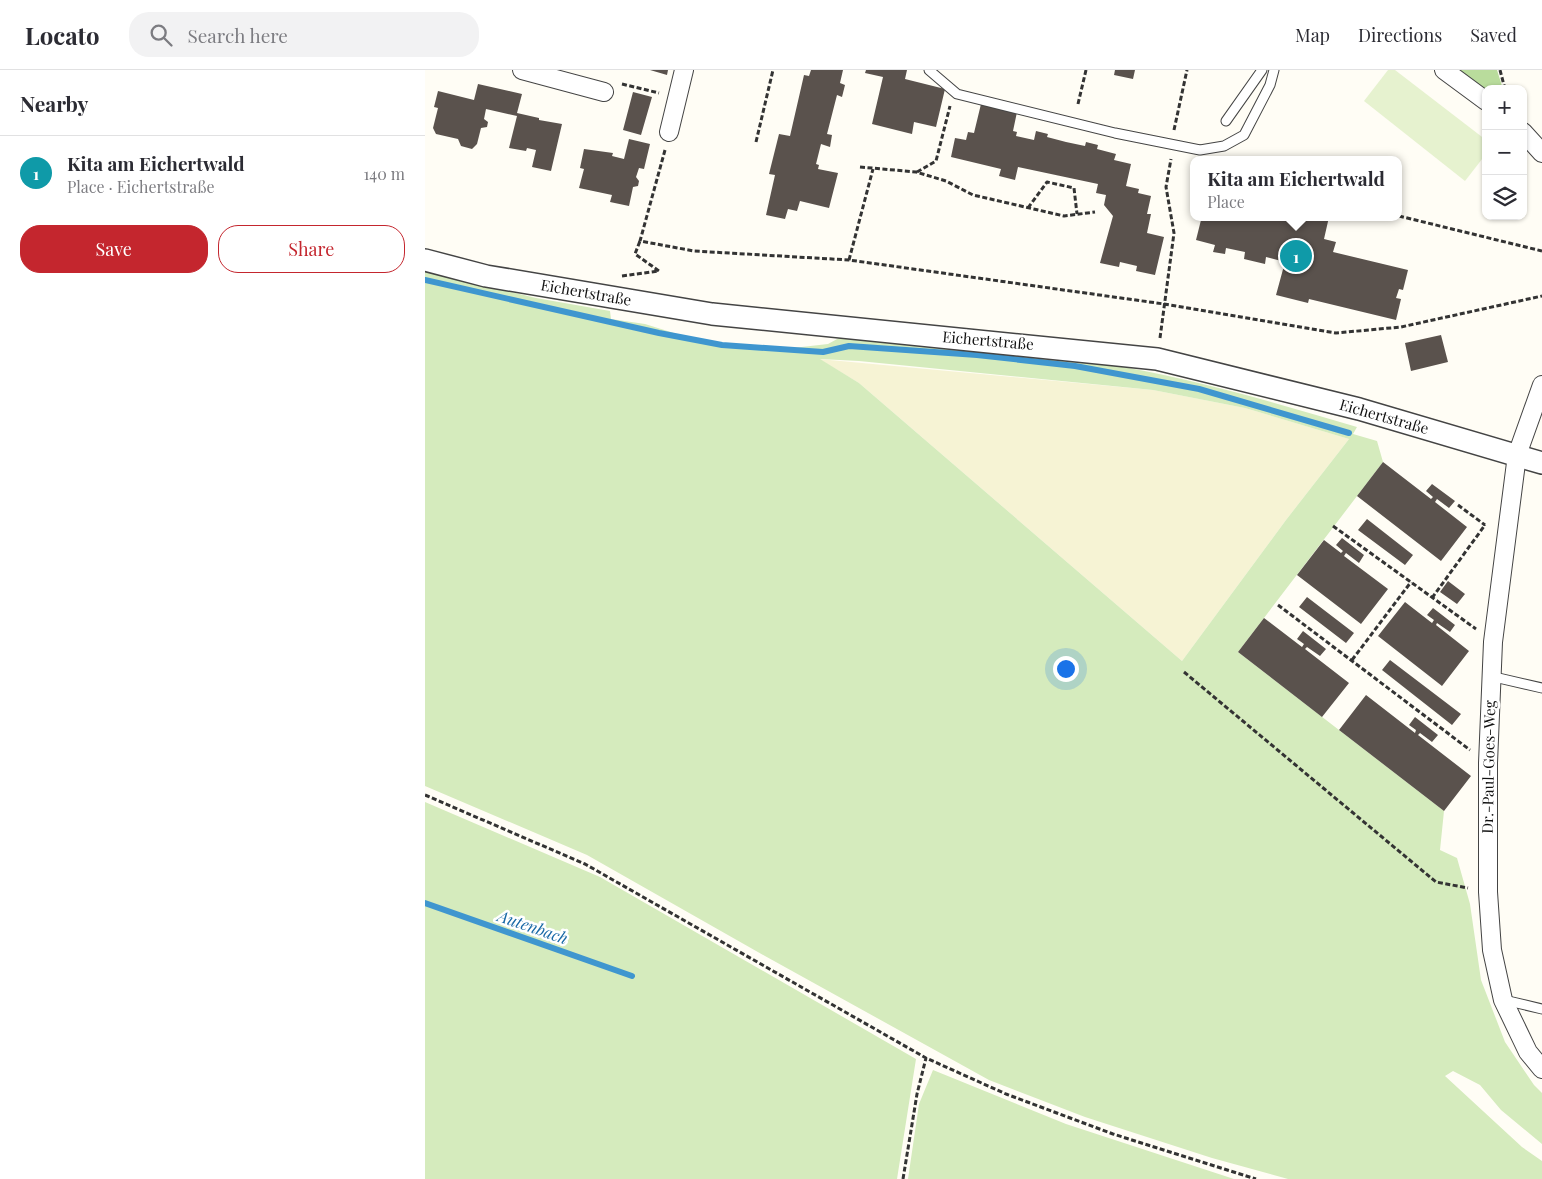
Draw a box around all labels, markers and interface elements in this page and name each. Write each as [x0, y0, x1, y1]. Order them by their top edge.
search box [129, 12, 479, 57]
text: Locato [25, 19, 99, 51]
icon: search [147, 21, 175, 49]
text: Search here [187, 22, 288, 48]
text: Map [1295, 23, 1330, 47]
text: Directions [1358, 23, 1442, 47]
text: Saved [1470, 23, 1517, 47]
map controls [1482, 85, 1527, 220]
button: + [1482, 85, 1527, 130]
text: Nearby [20, 89, 89, 117]
button: − [1482, 130, 1527, 175]
text: Kita am Eichertwald [67, 150, 245, 176]
popup [1190, 156, 1402, 221]
text: 1 [33, 163, 39, 184]
text: 140 m [363, 163, 405, 184]
text: Kita am Eichertwald [1207, 165, 1385, 191]
button: layers [1482, 175, 1527, 220]
text: Place · Eichertstraße [67, 176, 215, 197]
text: Place [1207, 191, 1245, 212]
button: Save [20, 225, 208, 273]
button: Share [218, 225, 405, 273]
pin: 1 [1280, 237, 1312, 275]
street label: Eichertstraße [539, 274, 633, 310]
street label: Eichertstraße [942, 326, 1035, 354]
street label: Eichertstraße [1337, 394, 1431, 438]
your location [1053, 656, 1079, 682]
street label: Dr.-Paul-Goes-Weg [1477, 700, 1499, 834]
water label: Autenbach [494, 904, 571, 948]

